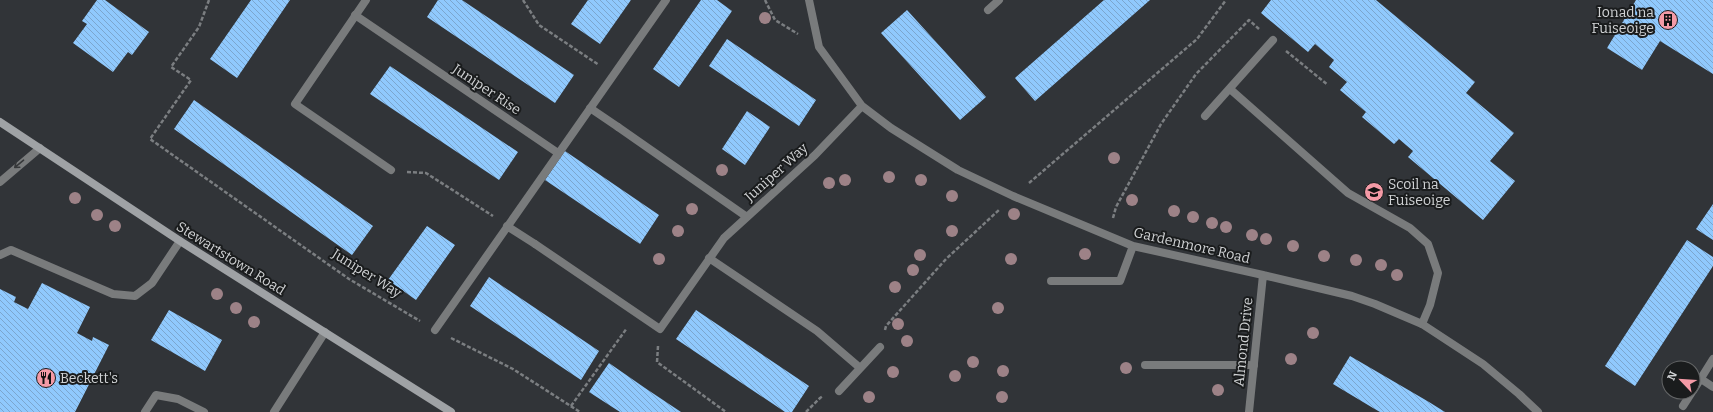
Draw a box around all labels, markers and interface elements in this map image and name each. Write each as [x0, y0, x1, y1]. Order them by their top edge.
place label: Ionad na Fuiseoige [1592, 4, 1654, 37]
building icon: Ionad na Fuiseoige [1657, 9, 1679, 31]
street label: Juniper Rise [449, 60, 524, 118]
street label: Juniper Way [741, 139, 812, 206]
one-way arrow [14, 160, 25, 169]
place label: Scoil na Fuiseoige [1388, 176, 1450, 209]
school or university icon: Scoil na Fuiseoige [1363, 181, 1385, 203]
street label: Stewartstown Road [173, 218, 288, 299]
street label: Gardenmore Road [1132, 224, 1252, 267]
street label: Juniper Way [328, 245, 405, 302]
street label: Almond Drive [1230, 297, 1257, 388]
north arrow [1661, 360, 1701, 400]
restaurant icon: Beckett's [35, 367, 57, 389]
text: N [1665, 369, 1680, 383]
place label: Beckett's [60, 370, 118, 387]

